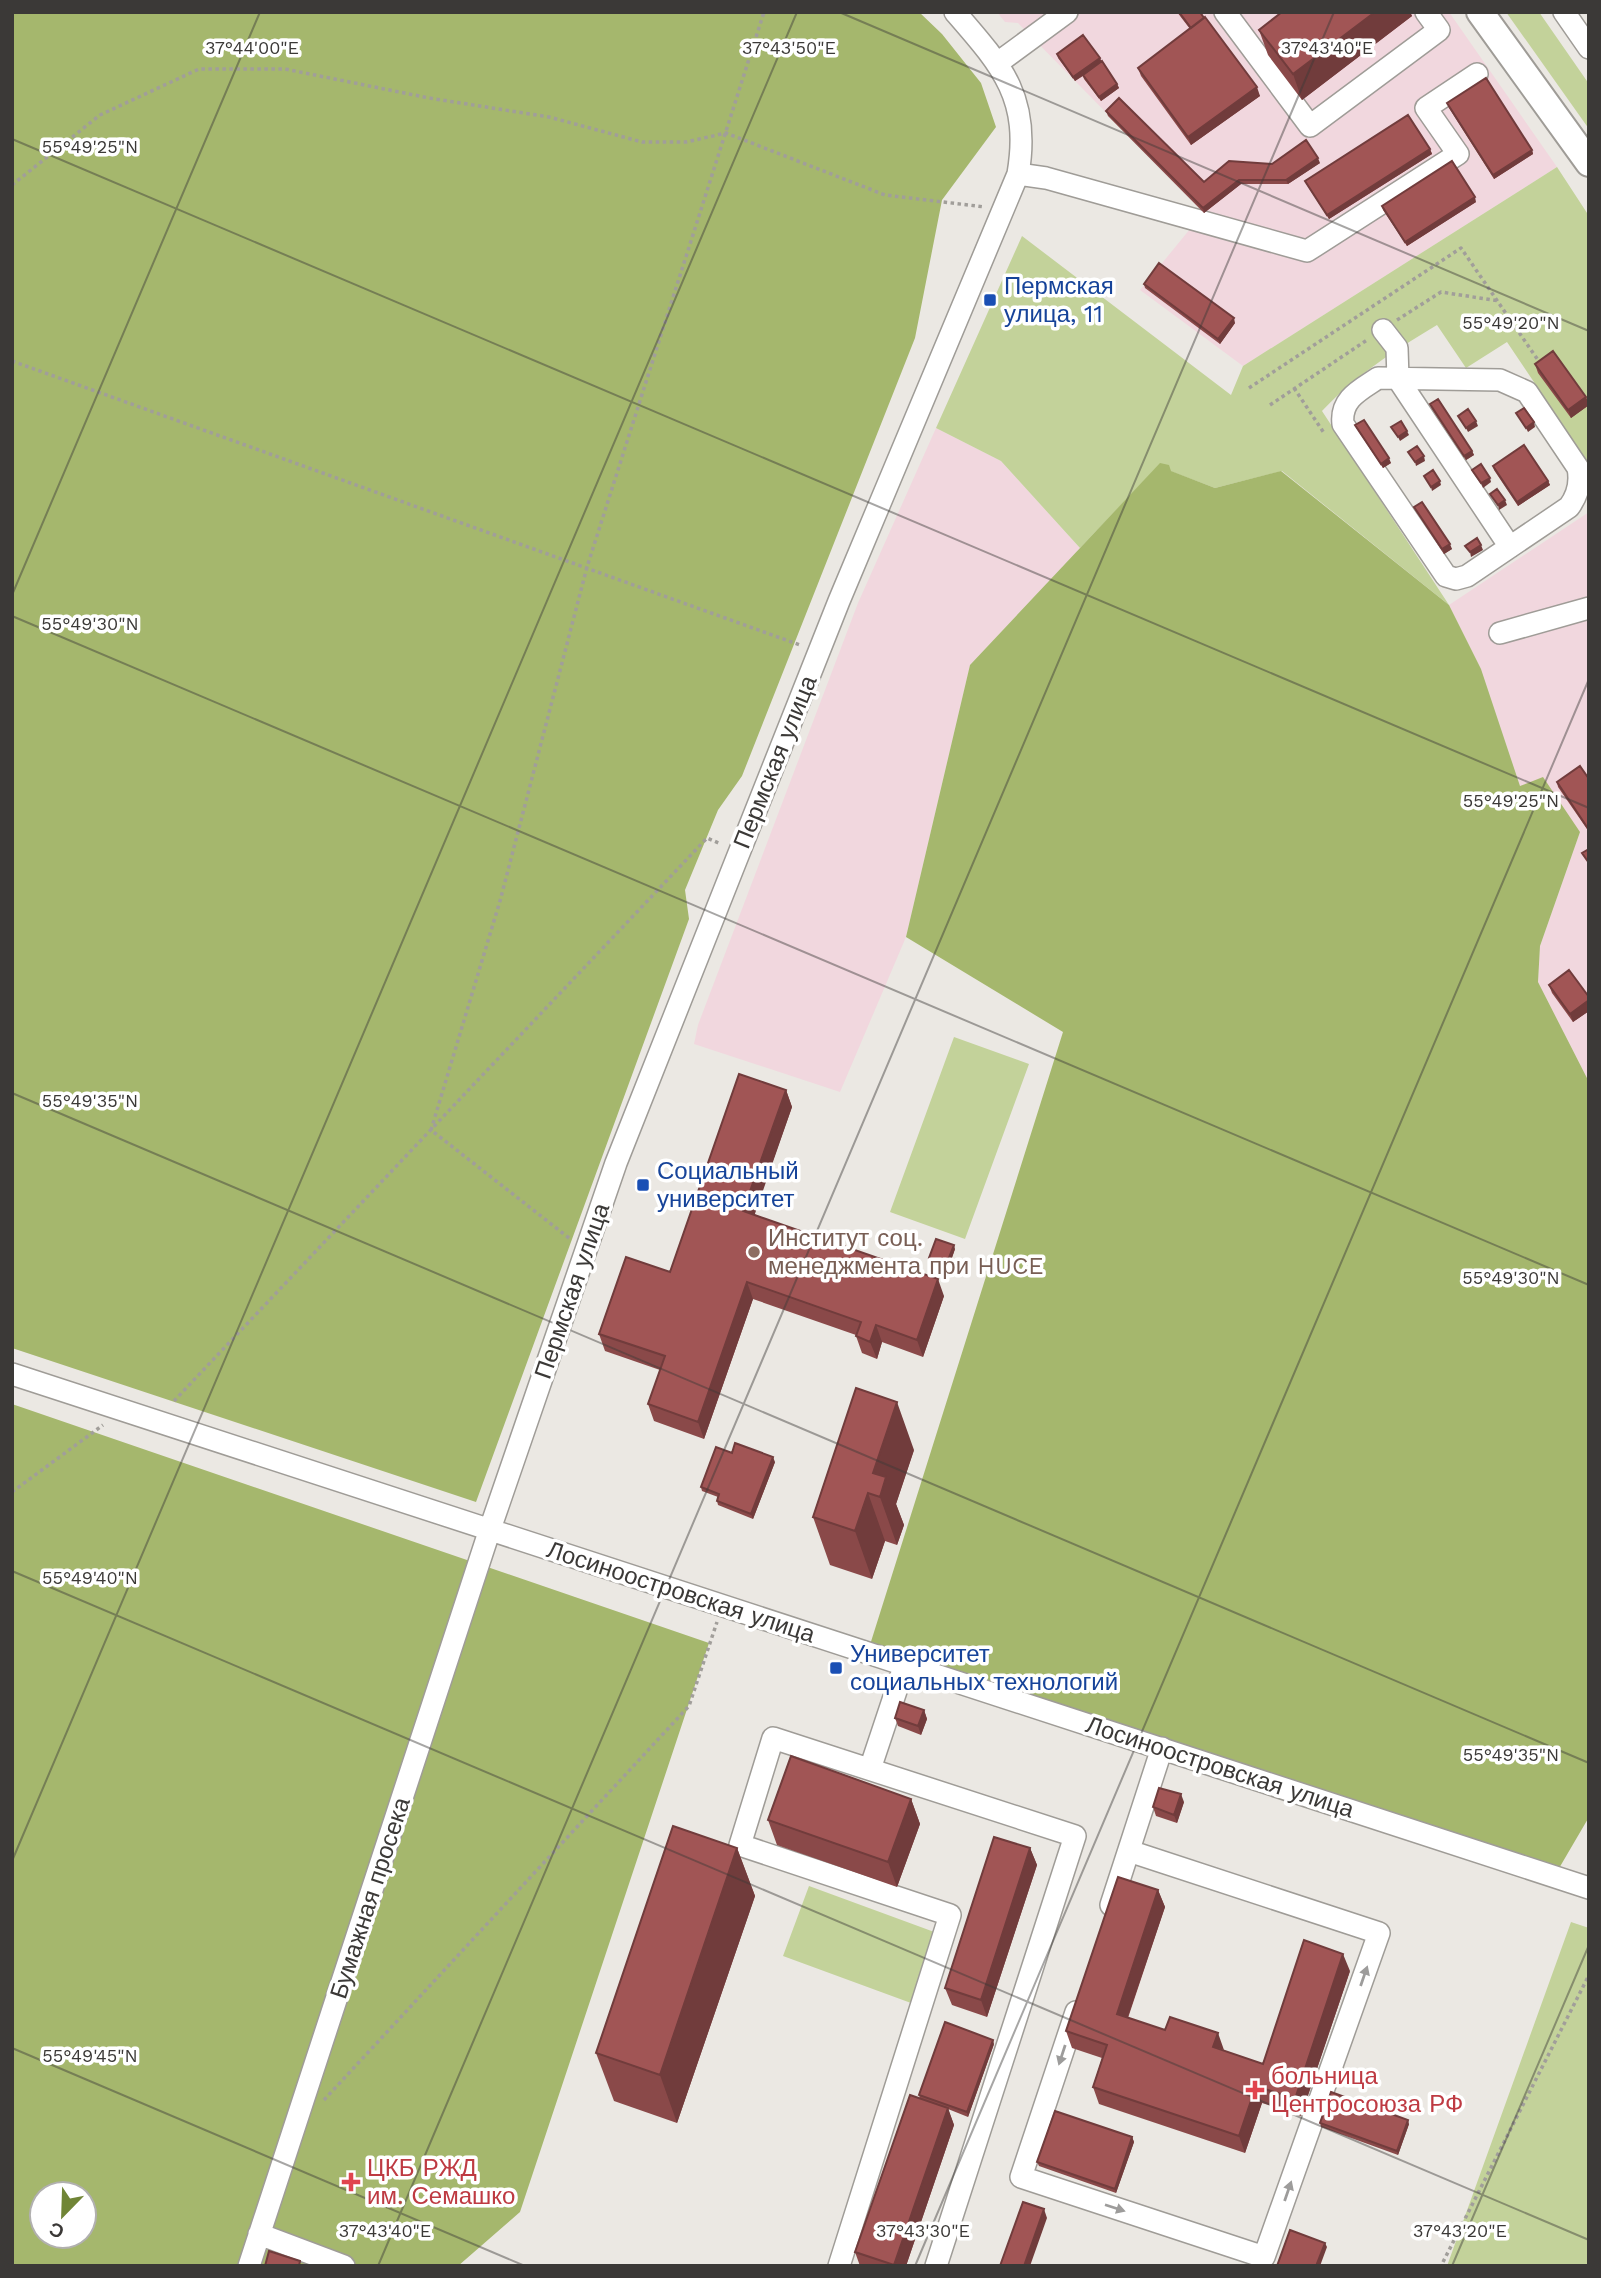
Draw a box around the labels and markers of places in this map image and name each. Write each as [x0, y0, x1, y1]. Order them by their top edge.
place label: Пермская улица, 11 [1004, 272, 1114, 328]
marker: Пермская улица, 11 [982, 292, 998, 308]
place label: Социальный университет [657, 1157, 799, 1213]
marker: Социальный университет [635, 1177, 651, 1193]
place label: Институт соц. менеджмента при HUCE [768, 1224, 1044, 1280]
marker: Институт соц. менеджмента при HUCE [746, 1244, 762, 1260]
place label: Университет социальных технологий [850, 1640, 1118, 1696]
marker: Университет социальных технологий [828, 1660, 844, 1676]
place label: больница Центросоюза РФ [1271, 2062, 1463, 2118]
marker: больница Центросоюза РФ [1245, 2080, 1265, 2100]
place label: ЦКБ РЖД им. Семашко [367, 2154, 515, 2210]
marker: ЦКБ РЖД им. Семашко [341, 2172, 361, 2192]

